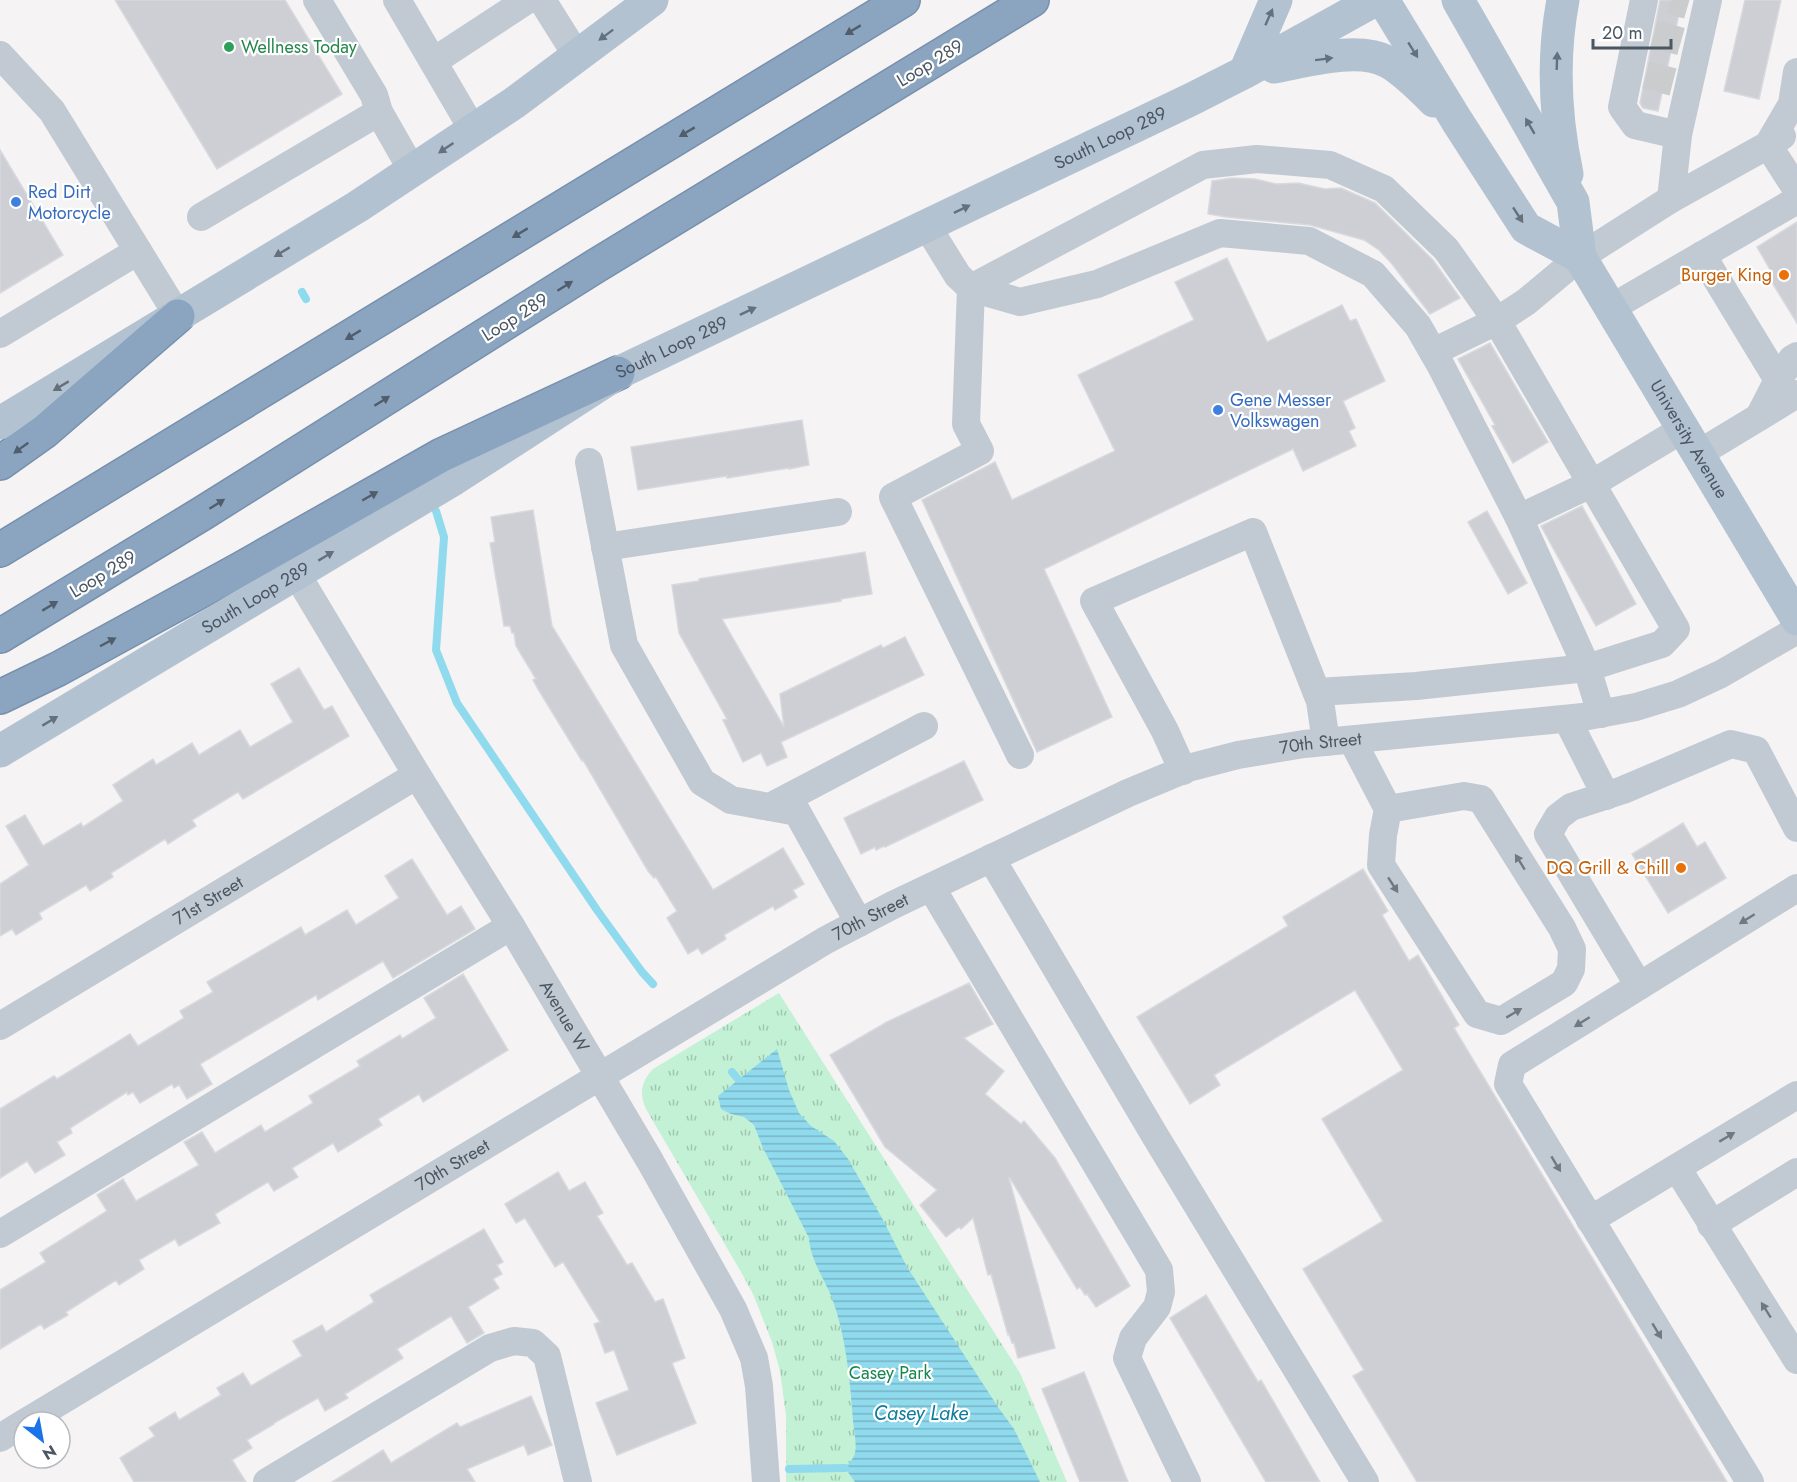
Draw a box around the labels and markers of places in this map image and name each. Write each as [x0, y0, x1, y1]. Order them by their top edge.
place label: Wellness Today [241, 34, 357, 60]
marker: Wellness Today [222, 40, 236, 54]
place label: Red Dirt Motorcycle [28, 179, 111, 226]
marker: Red Dirt Motorcycle [9, 195, 23, 209]
place label: Burger King [1681, 262, 1772, 288]
marker: Burger King [1777, 268, 1791, 282]
place label: Gene Messer Volkswagen [1230, 387, 1332, 434]
marker: Gene Messer Volkswagen [1211, 403, 1225, 417]
place label: DQ Grill & Chill [1546, 855, 1669, 881]
marker: DQ Grill & Chill [1674, 861, 1688, 875]

